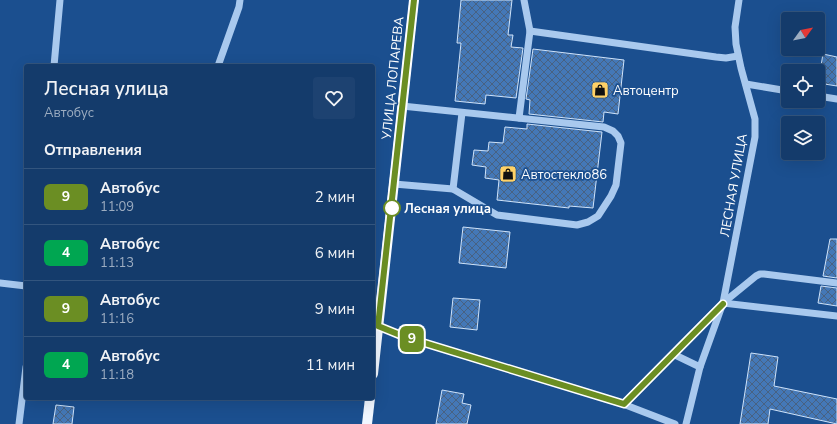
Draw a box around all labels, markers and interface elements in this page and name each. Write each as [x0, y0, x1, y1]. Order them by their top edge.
north arrow [781, 12, 825, 56]
map controls [781, 12, 825, 160]
street label: УЛИЦА ЛОПАРЕВА [377, 15, 408, 141]
button: locate [781, 64, 825, 108]
text: Лесная улица [44, 76, 169, 102]
button: heart [313, 77, 355, 119]
shop icon: Автоцентр [590, 80, 610, 100]
place label: Автоцентр [613, 82, 679, 100]
text: Автобус [44, 104, 94, 122]
button: layers [781, 116, 825, 160]
street label: ЛЕСНАЯ УЛИЦА [716, 132, 752, 238]
text: Отправления [44, 140, 142, 160]
shop icon: Автостекло86 [498, 164, 518, 184]
place label: Автостекло86 [521, 166, 607, 184]
text: Автобус [100, 178, 160, 198]
text: 9 [62, 187, 70, 206]
text: 2 мин [315, 187, 355, 207]
text: 11:09 [100, 198, 134, 216]
marker: Лесная улица [383, 199, 401, 217]
place label: Лесная улица [404, 200, 491, 218]
text: Автобус [100, 234, 160, 254]
text: 4 [62, 243, 70, 262]
text: 6 мин [315, 243, 355, 263]
text: 11:13 [100, 254, 134, 272]
text: Автобус [100, 290, 160, 310]
text: 9 [62, 299, 70, 318]
text: 9 мин [315, 299, 355, 319]
text: 11:16 [100, 310, 134, 328]
line badge: 9 [399, 326, 425, 352]
text: 9 [408, 329, 416, 348]
text: Автобус [100, 346, 160, 366]
text: 4 [62, 355, 70, 374]
text: 11 мин [306, 355, 355, 375]
text: 11:18 [100, 366, 134, 384]

